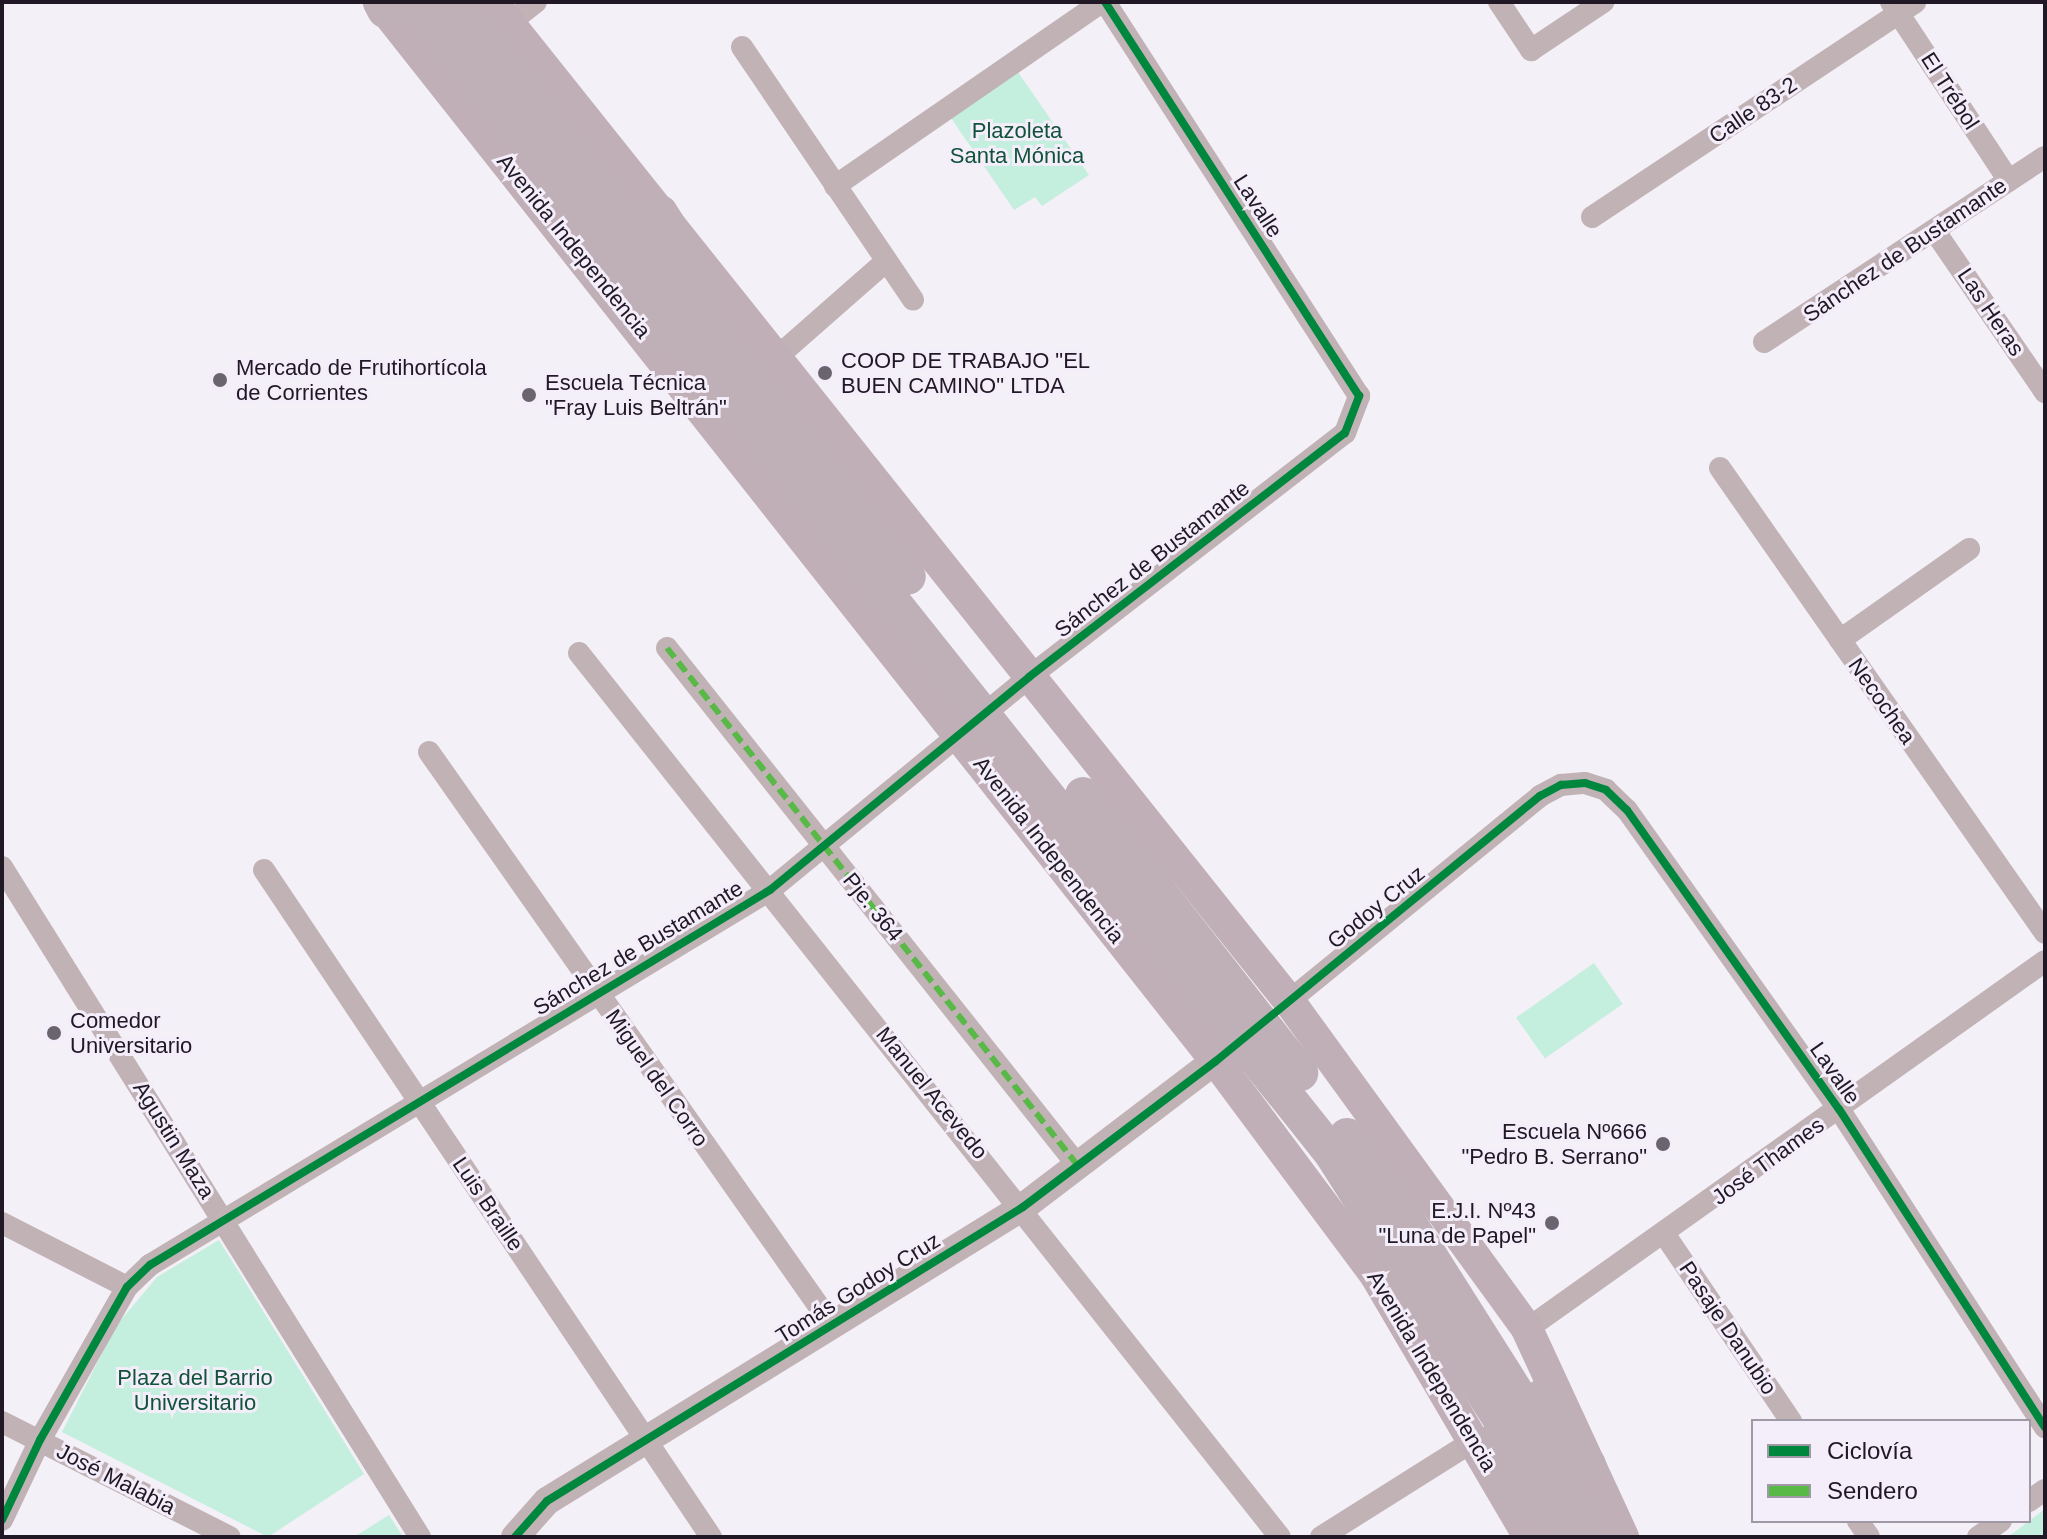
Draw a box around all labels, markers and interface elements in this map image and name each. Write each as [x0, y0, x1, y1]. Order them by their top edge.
street label: El Trébol [1915, 47, 1985, 135]
street label: Calle 83-2 [1704, 71, 1802, 149]
park label: Plazoleta Santa Mónica [950, 117, 1084, 168]
street label: Avenida Independencia [492, 148, 656, 344]
street label: Lavalle [1228, 170, 1288, 242]
street label: Sánchez de Bustamante [1798, 172, 2012, 328]
street label: Las Heras [1952, 263, 2030, 361]
place label: COOP DE TRABAJO "EL BUEN CAMINO" LTDA [841, 347, 1091, 398]
place label: Mercado de Frutihortícola de Corrientes [236, 354, 487, 406]
marker: COOP DE TRABAJO "EL BUEN CAMINO" LTDA [816, 364, 834, 382]
place label: Escuela Técnica "Fray Luis Beltrán" [545, 369, 727, 420]
marker: Mercado de Frutihortícola de Corrientes [211, 371, 229, 389]
marker: Escuela Técnica "Fray Luis Beltrán" [520, 386, 538, 404]
street label: Sánchez de Bustamante [1049, 475, 1255, 643]
street label: Necochea [1843, 653, 1921, 749]
street label: Avenida Independencia [968, 751, 1130, 949]
street label: Godoy Cruz [1322, 860, 1430, 954]
street label: Pje. 364 [837, 867, 909, 947]
street label: Sánchez de Bustamante [528, 875, 748, 1021]
street label: Miguel del Corro [600, 1004, 714, 1152]
place label: Comedor Universitario [70, 1007, 192, 1058]
street label: Manuel Acevedo [870, 1021, 994, 1165]
marker: Comedor Universitario [45, 1024, 63, 1042]
street label: Lavalle [1804, 1037, 1866, 1109]
street label: Agustin Maza [127, 1076, 221, 1204]
street label: José Thames [1707, 1112, 1829, 1210]
place label: Escuela Nº666 "Pedro B. Serrano" [1461, 1118, 1647, 1170]
marker: Escuela Nº666 "Pedro B. Serrano" [1654, 1135, 1672, 1153]
street label: Luis Braille [447, 1152, 529, 1256]
place label: E.J.I. Nº43 "Luna de Papel" [1378, 1197, 1536, 1248]
marker: E.J.I. Nº43 "Luna de Papel" [1543, 1214, 1561, 1232]
street label: Tomás Godoy Cruz [771, 1227, 945, 1349]
street label: Pasaje Danubio [1674, 1256, 1782, 1400]
street label: Avenida Independencia [1362, 1266, 1502, 1476]
park label: Plaza del Barrio Universitario [117, 1364, 273, 1416]
legend [1751, 1419, 2031, 1523]
text: Ciclovía [1827, 1437, 1912, 1464]
street label: José Malabia [52, 1438, 180, 1520]
text: Sendero [1827, 1477, 1918, 1504]

